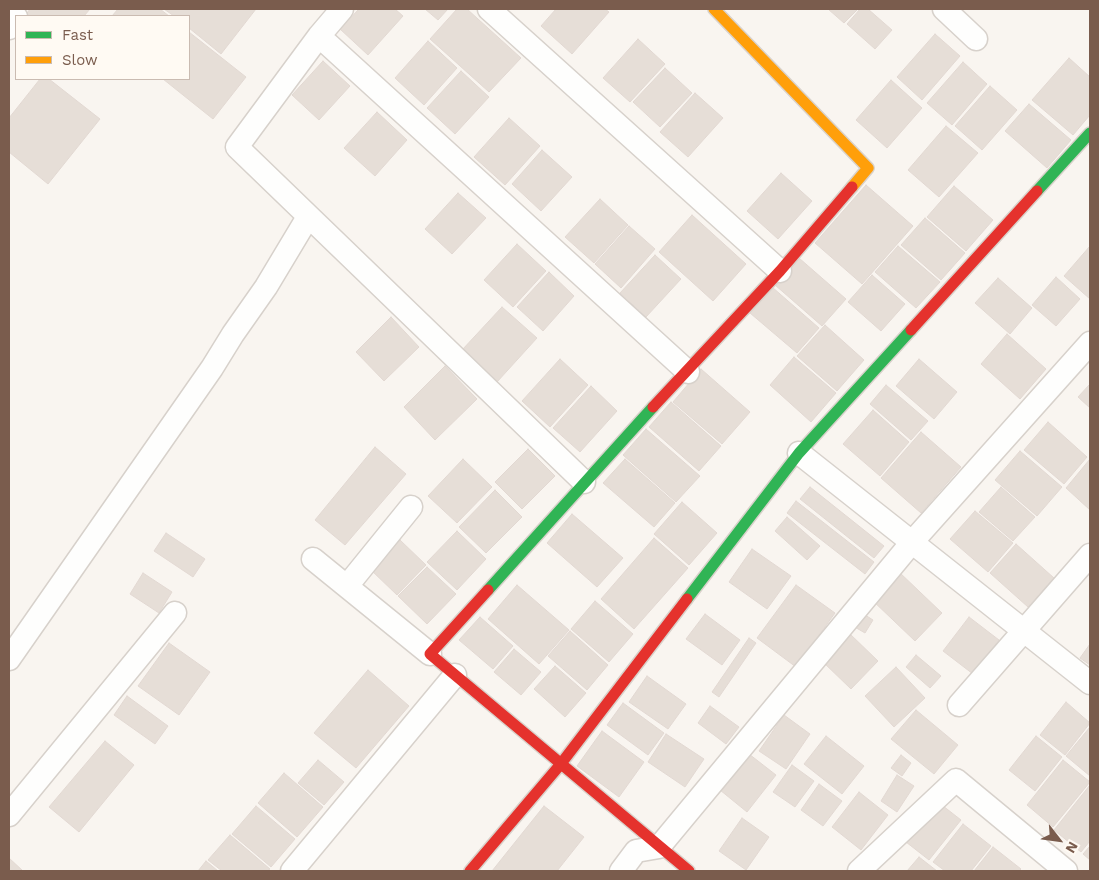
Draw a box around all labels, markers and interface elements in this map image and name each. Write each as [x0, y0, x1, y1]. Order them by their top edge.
legend [15, 15, 190, 80]
text: Fast [62, 26, 93, 44]
text: Slow [62, 51, 98, 69]
north arrow [1034, 815, 1084, 865]
text: N [1062, 839, 1082, 856]

